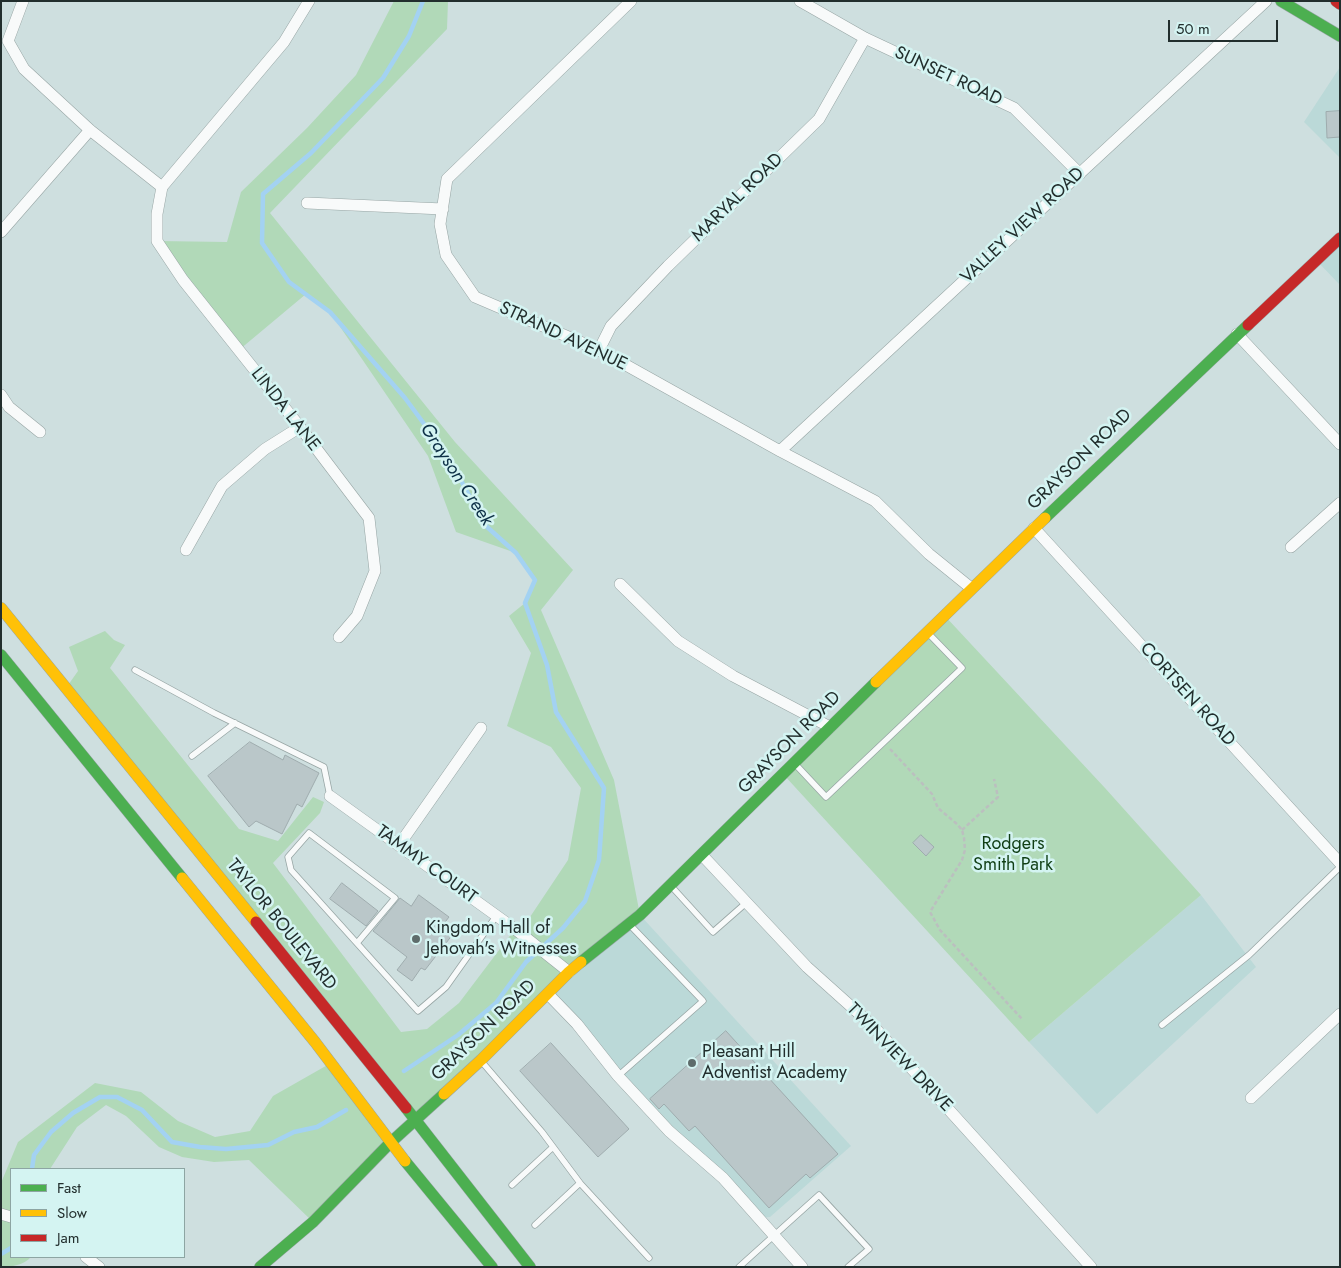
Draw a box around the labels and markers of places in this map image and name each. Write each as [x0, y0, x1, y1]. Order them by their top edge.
place label: Kingdom Hall of Jehovah's Witnesses [426, 918, 577, 961]
marker: Kingdom Hall of Jehovah's Witnesses [410, 933, 422, 945]
place label: Pleasant Hill Adventist Academy [702, 1042, 847, 1084]
marker: Pleasant Hill Adventist Academy [686, 1057, 698, 1069]

